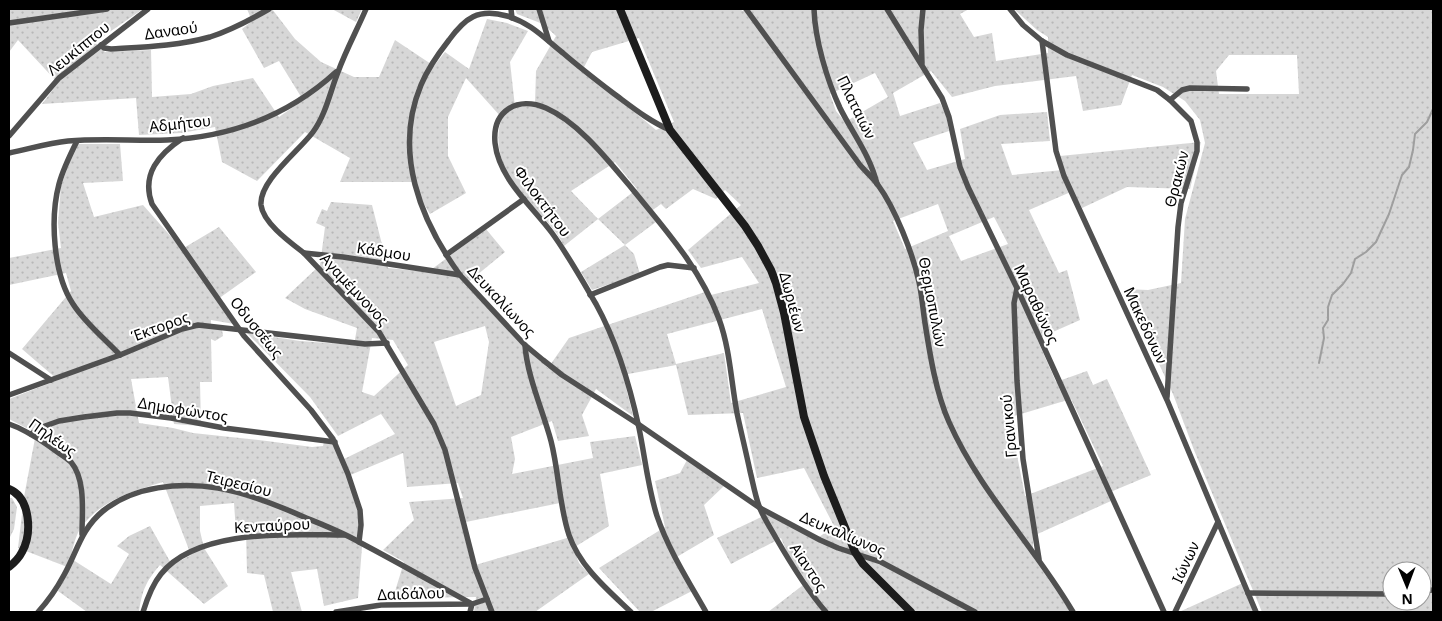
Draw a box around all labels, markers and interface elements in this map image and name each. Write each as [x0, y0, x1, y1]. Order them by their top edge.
street label: Δαναού [143, 16, 199, 44]
street label: Λευκίππου [42, 17, 114, 79]
street label: Πλαταιών [833, 72, 881, 142]
street label: Αδμήτου [148, 110, 212, 136]
street label: Θρακών [1159, 148, 1193, 209]
street label: Φιλοκτήτου [510, 161, 576, 241]
street label: Κάδμου [355, 237, 413, 265]
street label: Αγαμέμνονος [316, 248, 394, 330]
street label: Θερμοπυλών [914, 255, 952, 349]
street label: Δευκαλίωνος [464, 261, 540, 341]
street label: Μαραθώνος [1010, 261, 1064, 347]
street label: Δωριέων [775, 270, 811, 335]
street label: Μακεδόνων [1120, 283, 1173, 367]
street label: Οδυσσέως [226, 292, 288, 362]
street label: Έκτορος [128, 306, 192, 346]
street label: Δημοφώντος [137, 392, 229, 426]
street label: Γρανικού [995, 393, 1021, 459]
street label: Πηλέως [25, 413, 81, 461]
street label: Τειρεσίου [204, 465, 274, 501]
street label: Δευκαλίωνος [797, 506, 889, 560]
street label: Κενταύρου [233, 513, 311, 537]
street label: Ιώνων [1167, 538, 1203, 586]
street label: Aiαντος [786, 539, 832, 595]
north arrow [1382, 561, 1432, 611]
street label: Δαιδάλου [377, 582, 445, 604]
text: N [1401, 590, 1413, 609]

